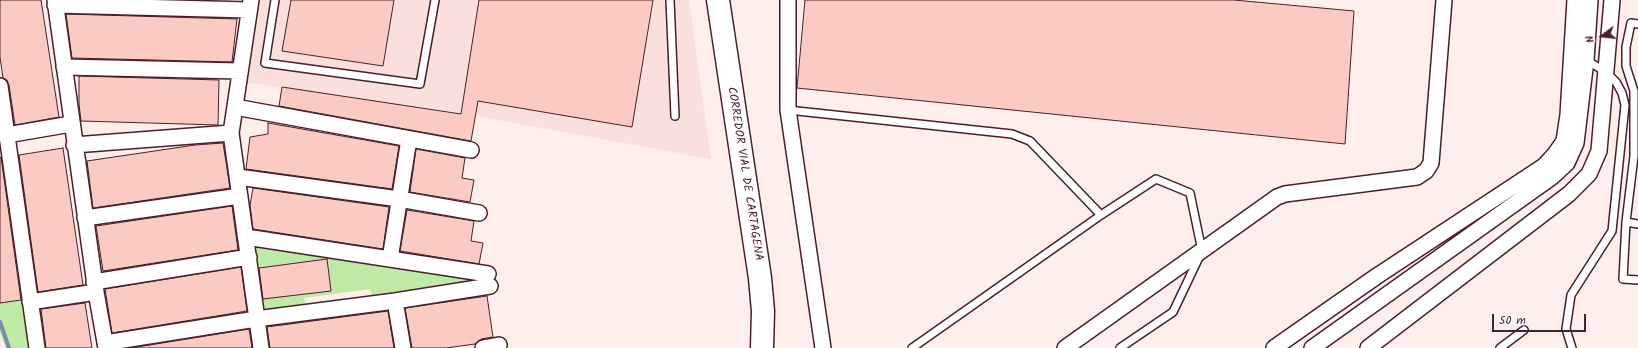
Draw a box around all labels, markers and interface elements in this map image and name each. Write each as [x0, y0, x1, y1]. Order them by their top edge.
north arrow [1582, 16, 1622, 56]
text: N [1581, 33, 1600, 45]
street label: CORREDOR VIAL DE CARTAGENA [723, 86, 765, 262]
scale bar [1494, 306, 1588, 332]
text: 50 m [1499, 311, 1526, 330]

